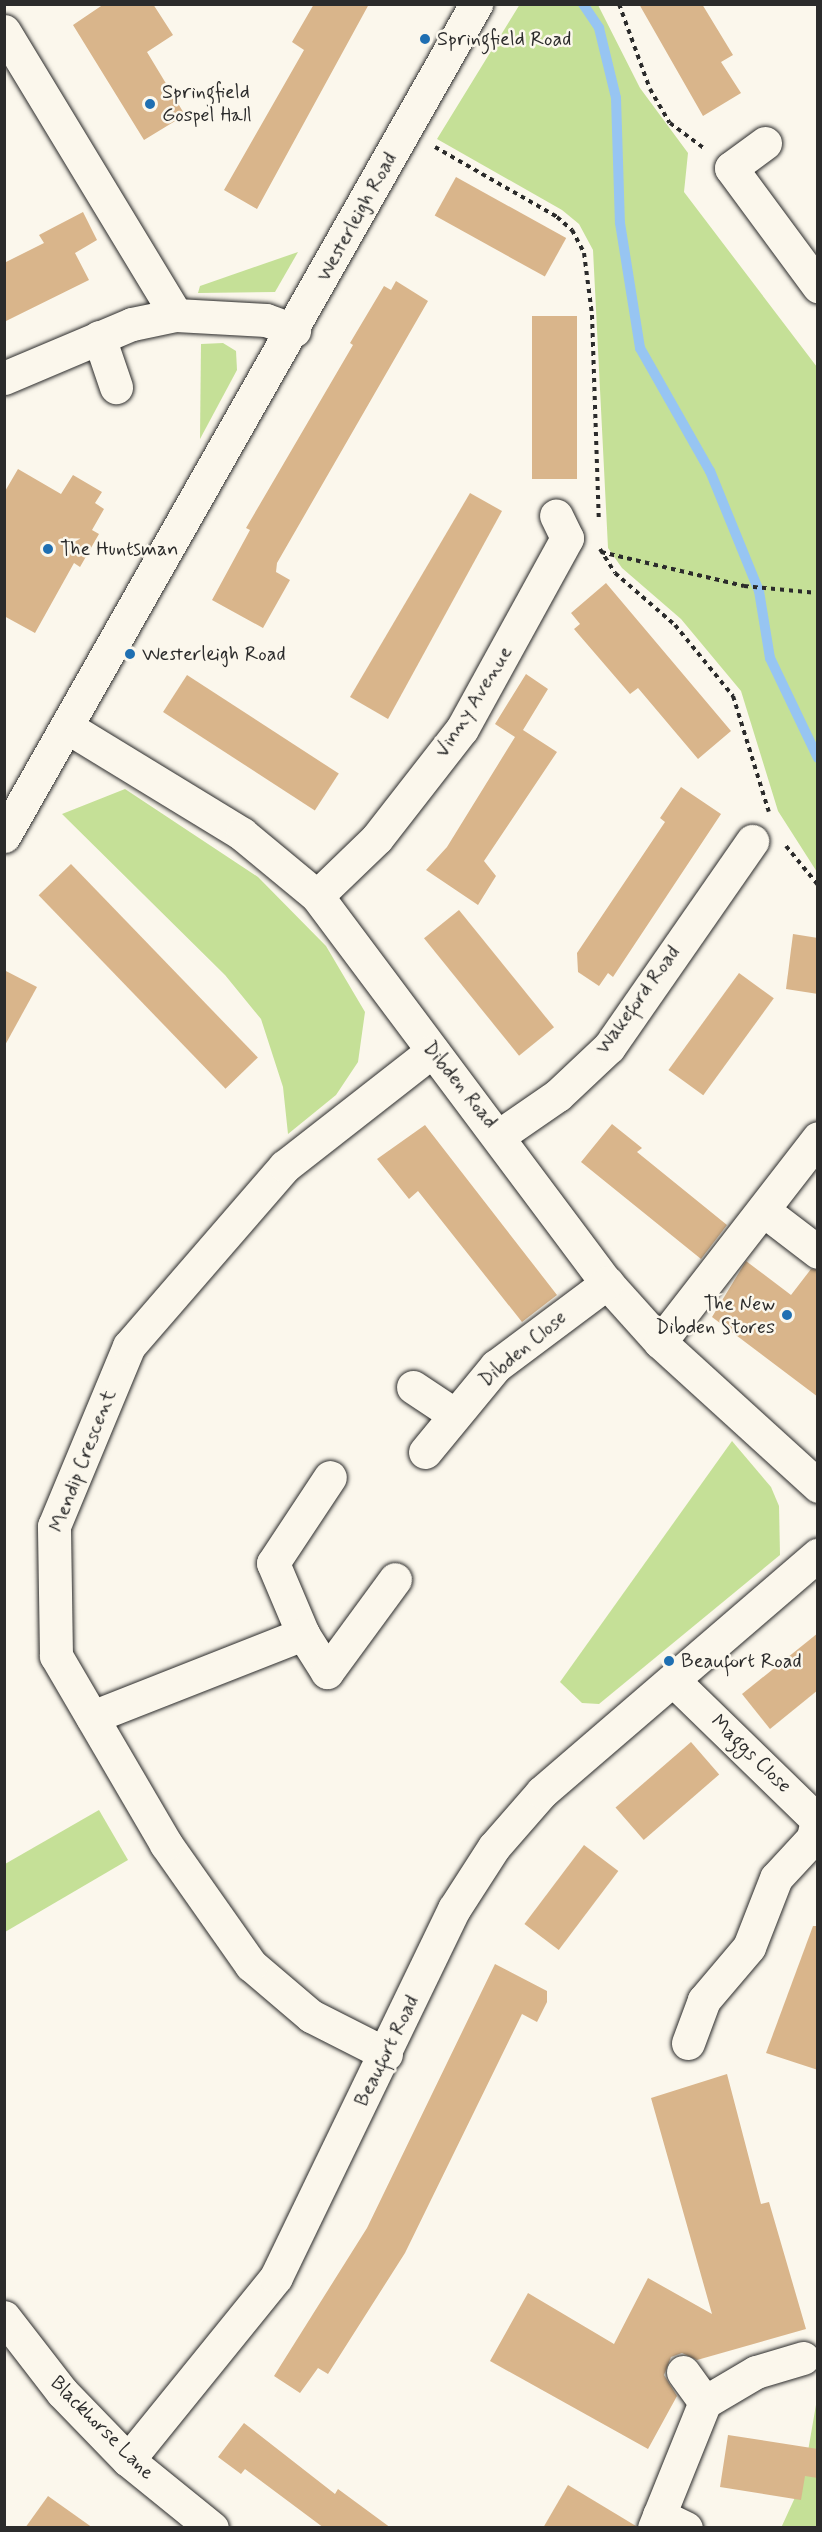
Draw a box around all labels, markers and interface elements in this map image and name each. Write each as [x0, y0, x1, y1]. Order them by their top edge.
place label: Springfield Road [437, 27, 570, 51]
marker: Springfield Road [418, 32, 432, 46]
place label: Springfield Gospel Hall [162, 80, 252, 127]
marker: Springfield Gospel Hall [143, 97, 157, 111]
street label: Westerleigh Road [312, 149, 402, 285]
place label: The Huntsman [60, 537, 192, 561]
marker: The Huntsman [41, 542, 55, 556]
place label: Westerleigh Road [142, 642, 284, 666]
street label: Vinny Avenue [432, 644, 516, 760]
marker: Westerleigh Road [123, 647, 137, 661]
street label: Wakeford Road [591, 942, 685, 1058]
street label: Dibden Road [418, 1037, 502, 1133]
place label: The New Dibden Stores [656, 1292, 775, 1339]
street label: Dibden Close [473, 1305, 573, 1393]
marker: The New Dibden Stores [780, 1308, 794, 1322]
street label: Mendip Crescent [46, 1390, 120, 1532]
place label: Beaufort Road [681, 1649, 800, 1673]
marker: Beaufort Road [662, 1654, 676, 1668]
street label: Maggs Close [705, 1709, 797, 1799]
street label: Beaufort Road [350, 1992, 424, 2110]
street label: Blackhorse Lane [44, 2370, 160, 2486]

